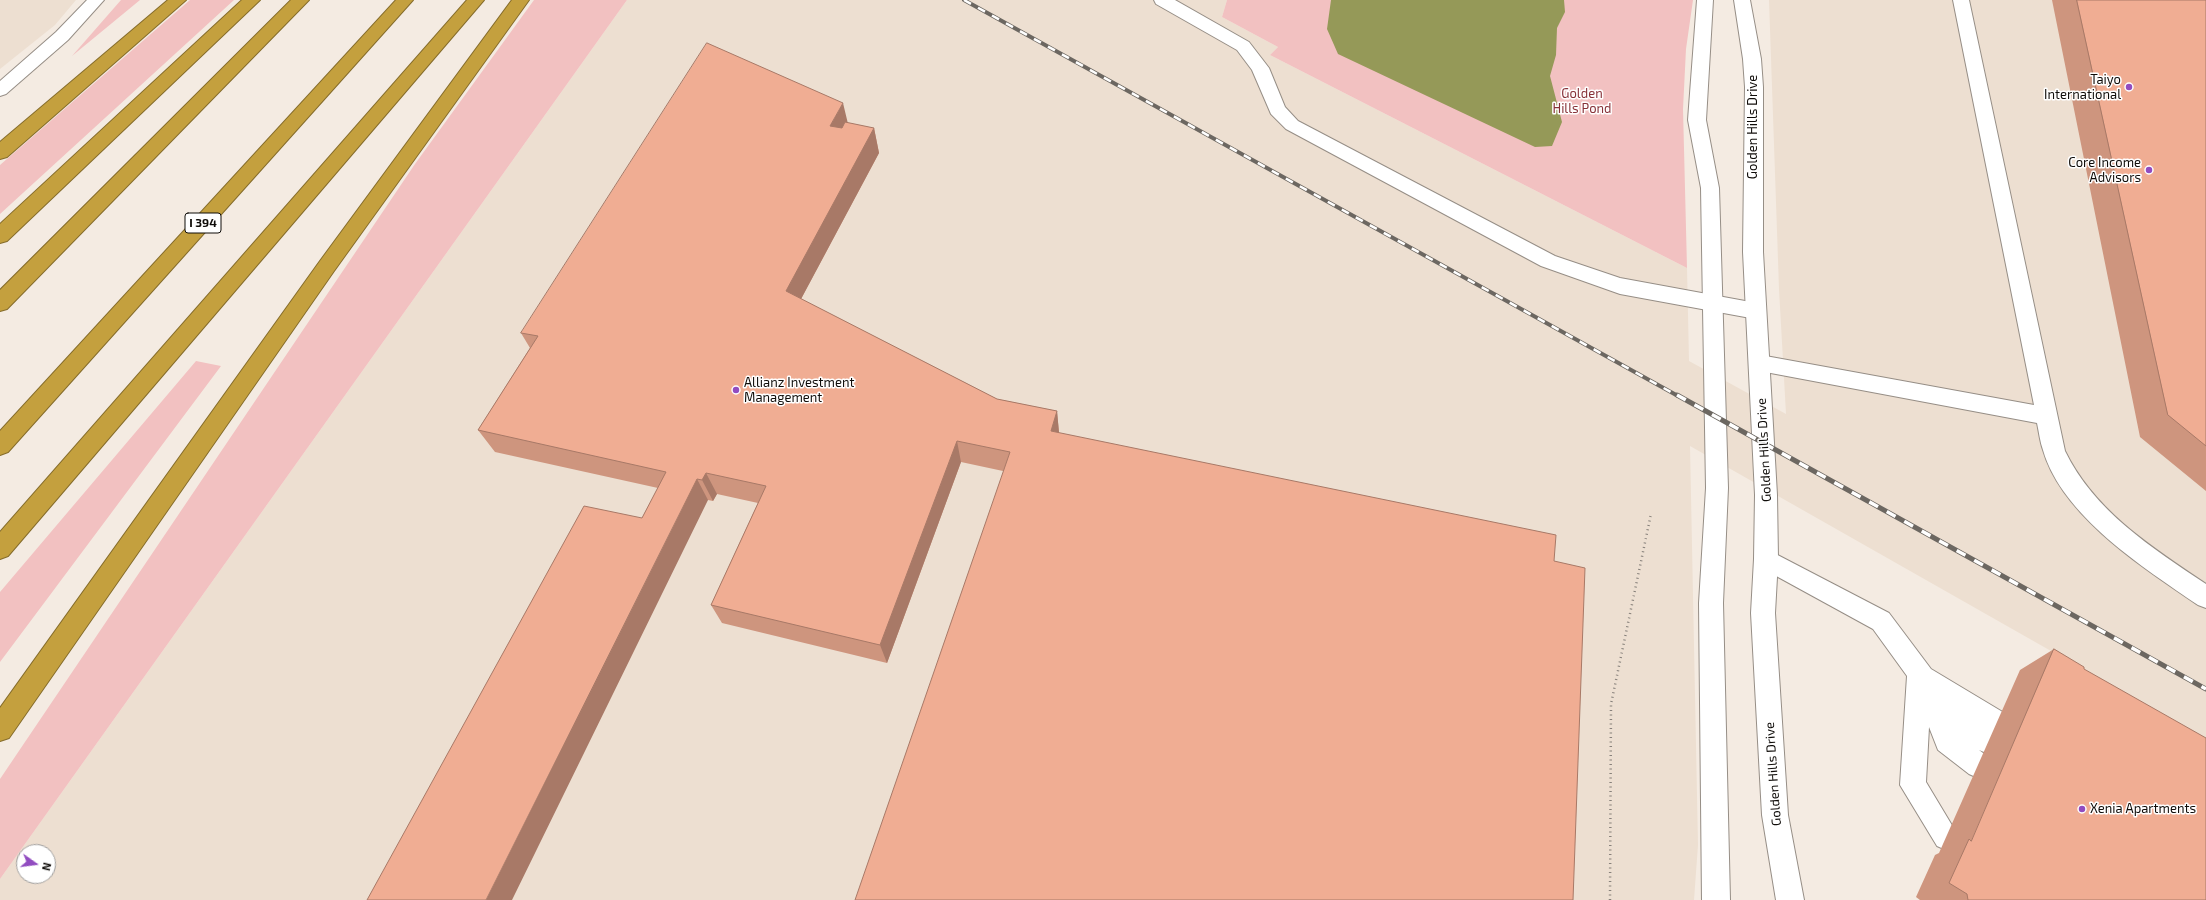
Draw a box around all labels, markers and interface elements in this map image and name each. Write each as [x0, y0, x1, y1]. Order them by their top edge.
place label: Taiyo International [2044, 72, 2121, 103]
street label: Golden Hills Drive [1745, 75, 1761, 179]
marker: Taiyo International [2124, 82, 2134, 92]
park label: Golden Hills Pond [1552, 86, 1612, 117]
place label: Core Income Advisors [2068, 155, 2141, 186]
marker: Core Income Advisors [2144, 165, 2154, 175]
road number: I 394 [185, 213, 221, 233]
place label: Allianz Investment Management [744, 375, 854, 406]
marker: Allianz Investment Management [731, 385, 741, 395]
street label: Golden Hills Drive [1753, 398, 1775, 502]
street label: Golden Hills Drive [1762, 721, 1784, 827]
place label: Xenia Apartments [2090, 801, 2196, 817]
marker: Xenia Apartments [2077, 804, 2087, 814]
north arrow [16, 844, 56, 884]
text: N [40, 861, 54, 872]

